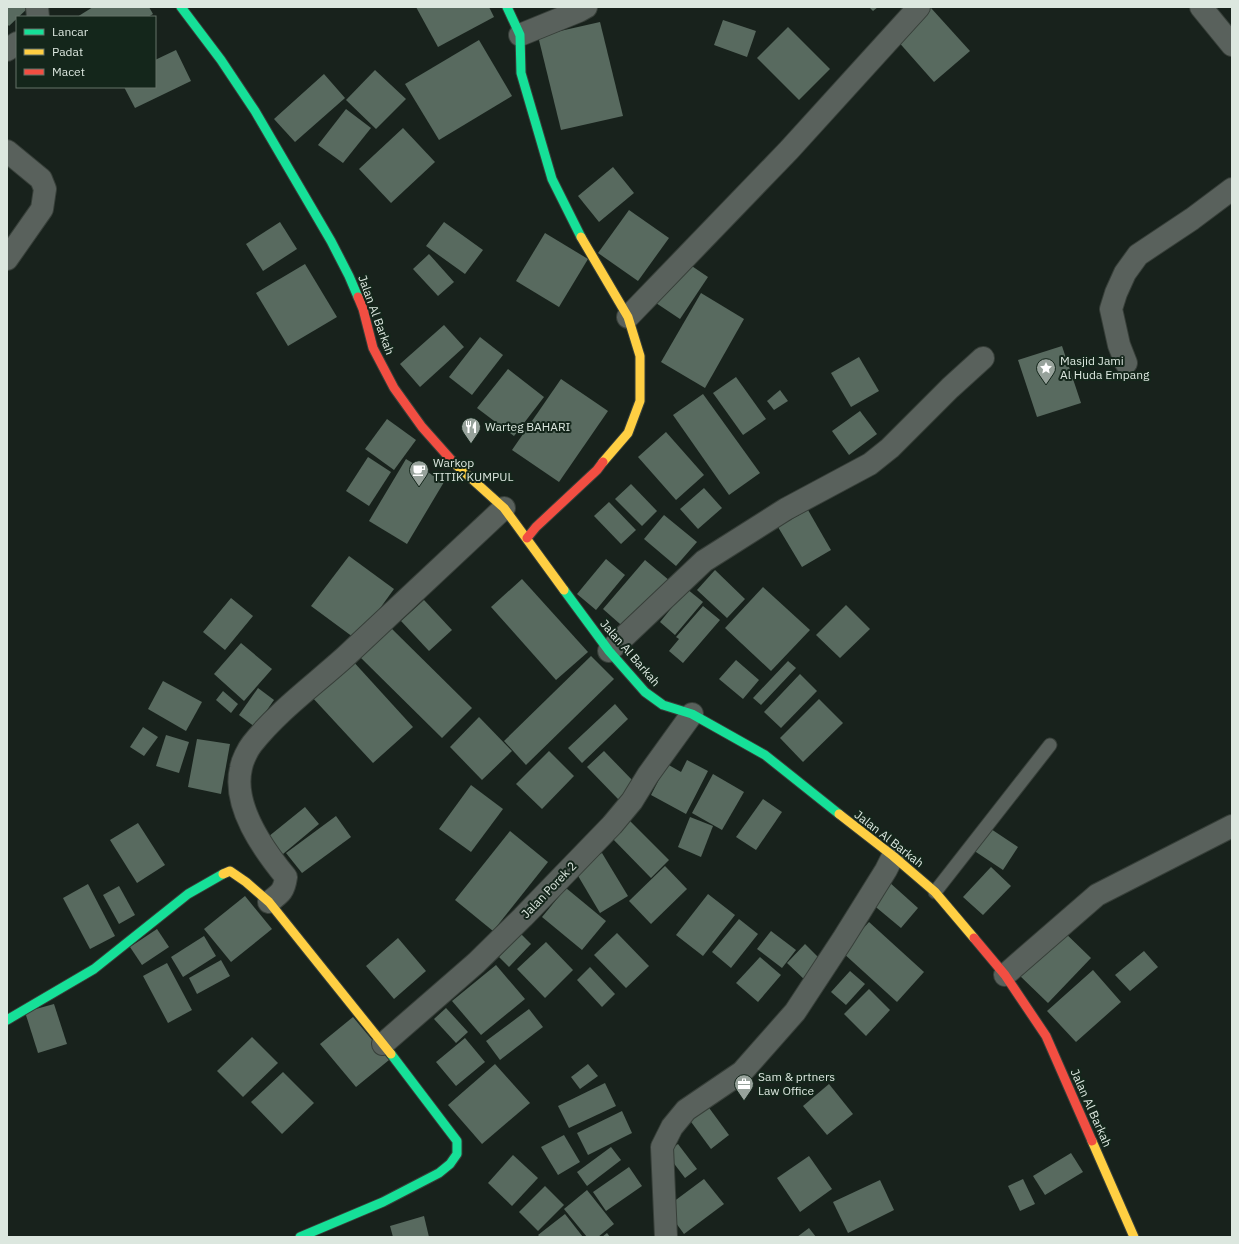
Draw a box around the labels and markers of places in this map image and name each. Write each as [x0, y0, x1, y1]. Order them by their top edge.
place label: Masjid Jami Al Huda Empang [1060, 353, 1150, 382]
place icon: Masjid Jami Al Huda Empang [1035, 357, 1057, 385]
restaurant icon: Warteg BAHARI [460, 416, 482, 444]
place label: Warteg BAHARI [485, 419, 571, 434]
place label: Warkop TITIK KUMPUL [433, 455, 513, 484]
cafe icon: Warkop TITIK KUMPUL [408, 459, 430, 487]
place label: Sam & prtners Law Office [758, 1069, 835, 1098]
office icon: Sam & prtners Law Office [733, 1073, 755, 1101]

